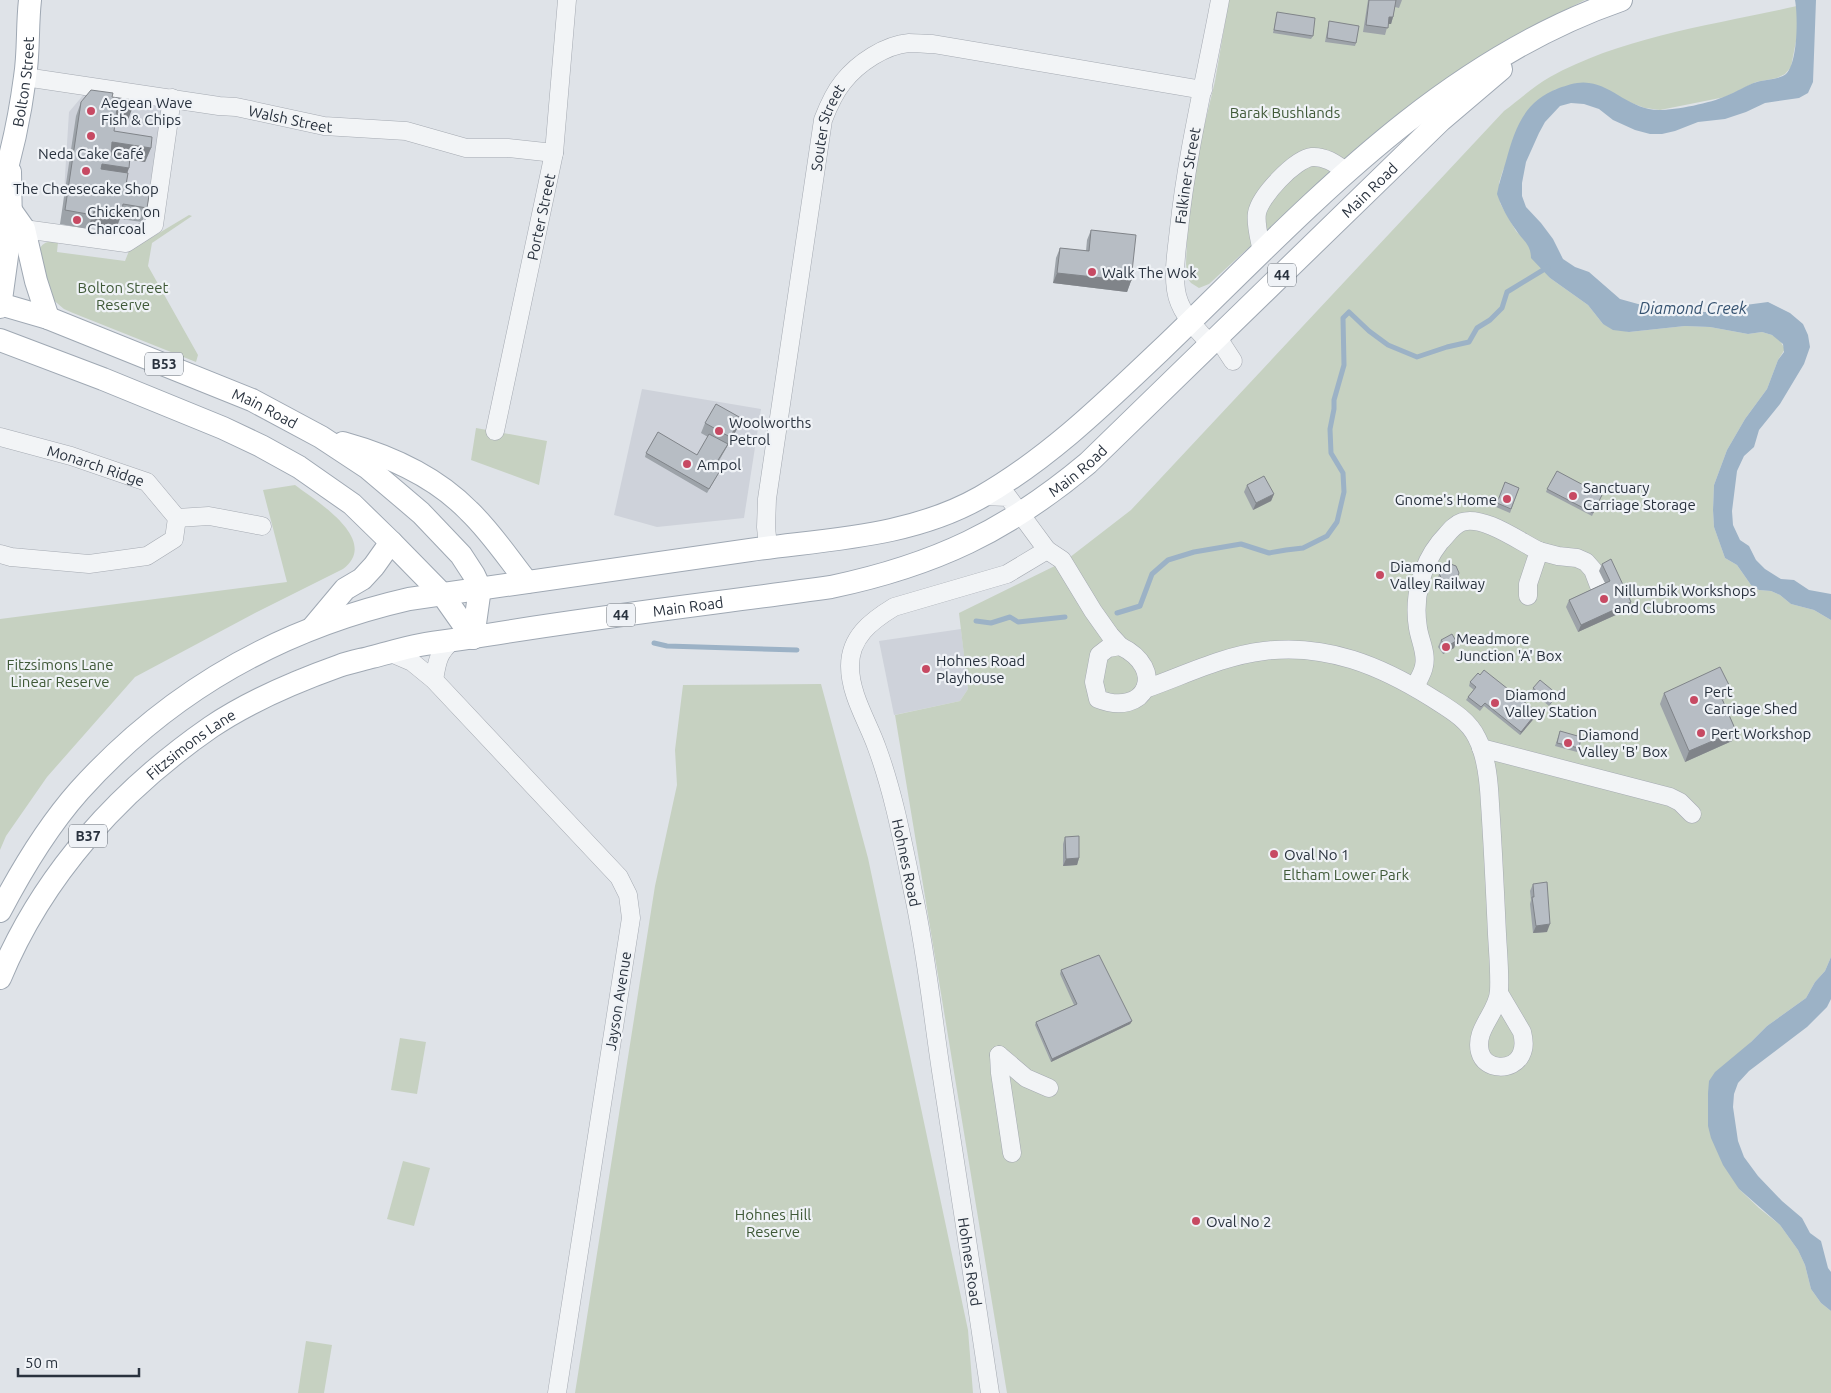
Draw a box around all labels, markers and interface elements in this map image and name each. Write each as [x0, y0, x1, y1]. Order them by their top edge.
street label: Bolton Street [8, 36, 36, 128]
street label: Souter Street [807, 80, 848, 172]
place label: Aegean Wave Fish & Chips [101, 94, 192, 128]
street label: Walsh Street [247, 101, 333, 135]
park label: Barak Bushlands [1230, 104, 1340, 121]
marker: Aegean Wave Fish & Chips [85, 105, 97, 117]
street label: Falkiner Street [1171, 126, 1203, 225]
marker: Neda Cake Café [85, 130, 97, 142]
place label: Neda Cake Café [38, 145, 144, 162]
street label: Main Road [1338, 159, 1401, 221]
marker: The Cheesecake Shop [80, 165, 92, 177]
street label: Porter Street [523, 172, 558, 262]
place label: The Cheesecake Shop [13, 180, 159, 197]
place label: Chicken on Charcoal [87, 203, 160, 237]
marker: Chicken on Charcoal [71, 214, 83, 226]
place label: Walk The Wok [1102, 264, 1197, 281]
road number: 44 [1268, 264, 1296, 286]
marker: Walk The Wok [1086, 266, 1098, 278]
park label: Bolton Street Reserve [78, 279, 168, 313]
water label: Diamond Creek [1639, 299, 1748, 317]
road number: B53 [145, 352, 183, 376]
street label: Main Road [230, 385, 301, 431]
place label: Woolworths Petrol [729, 414, 811, 448]
marker: Woolworths Petrol [713, 425, 725, 437]
street label: Main Road [1045, 441, 1110, 500]
street label: Monarch Ridge [45, 442, 147, 489]
place label: Ampol [697, 456, 741, 473]
marker: Ampol [681, 458, 693, 470]
place label: Sanctuary Carriage Storage [1583, 479, 1696, 513]
marker: Sanctuary Carriage Storage [1567, 490, 1579, 502]
place label: Gnome's Home [1395, 491, 1497, 508]
marker: Gnome's Home [1501, 493, 1513, 505]
place label: Diamond Valley Railway [1390, 558, 1485, 592]
marker: Diamond Valley Railway [1374, 569, 1386, 581]
place label: Nillumbik Workshops and Clubrooms [1614, 582, 1756, 616]
street label: Main Road [652, 593, 724, 619]
marker: Nillumbik Workshops and Clubrooms [1598, 593, 1610, 605]
road number: 44 [607, 604, 635, 626]
place label: Meadmore Junction 'A' Box [1456, 630, 1562, 664]
marker: Meadmore Junction 'A' Box [1440, 641, 1452, 653]
place label: Hohnes Road Playhouse [936, 652, 1025, 686]
park label: Fitzsimons Lane Linear Reserve [7, 656, 113, 690]
marker: Hohnes Road Playhouse [920, 663, 932, 675]
place label: Pert Carriage Shed [1704, 683, 1797, 717]
place label: Diamond Valley Station [1505, 686, 1597, 720]
marker: Pert Carriage Shed [1688, 694, 1700, 706]
marker: Diamond Valley Station [1489, 697, 1501, 709]
street label: Fitzsimons Lane [142, 705, 238, 783]
place label: Pert Workshop [1711, 725, 1811, 742]
place label: Diamond Valley 'B' Box [1578, 726, 1668, 760]
marker: Pert Workshop [1695, 727, 1707, 739]
marker: Diamond Valley 'B' Box [1562, 737, 1574, 749]
street label: Hohnes Road [889, 817, 924, 908]
road number: B37 [69, 824, 107, 848]
place label: Oval No 1 [1284, 846, 1349, 863]
marker: Oval No 1 [1268, 848, 1280, 860]
park label: Eltham Lower Park [1283, 866, 1409, 883]
street label: Jayson Avenue [602, 950, 634, 1052]
park label: Hohnes Hill Reserve [735, 1206, 811, 1240]
place label: Oval No 2 [1206, 1213, 1271, 1230]
marker: Oval No 2 [1190, 1215, 1202, 1227]
street label: Hohnes Road [955, 1216, 985, 1307]
scale bar [18, 1346, 139, 1378]
text: 50 m [25, 1354, 58, 1371]

